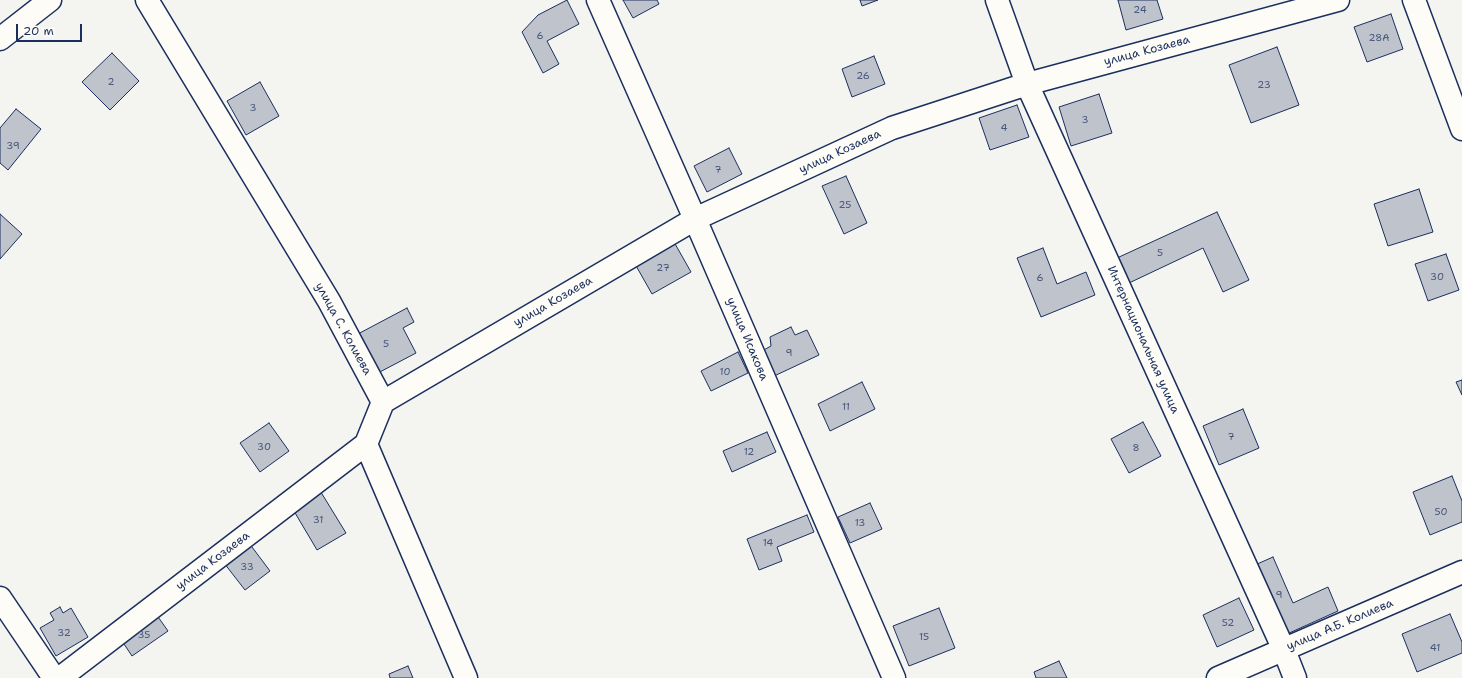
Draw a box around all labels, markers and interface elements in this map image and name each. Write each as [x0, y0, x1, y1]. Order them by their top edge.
house number: 24 [1133, 4, 1147, 16]
scale bar [18, 16, 84, 42]
text: 20 m [23, 23, 54, 39]
house number: 6 [537, 30, 543, 42]
house number: 28А [1369, 32, 1389, 44]
street label: улица Козаева [1102, 33, 1192, 69]
house number: 26 [856, 70, 870, 82]
house number: 2 [108, 76, 114, 88]
house number: 23 [1257, 79, 1271, 91]
house number: 3 [250, 102, 256, 114]
house number: 3 [1082, 114, 1088, 126]
house number: 4 [1001, 122, 1007, 134]
street label: улица Козаева [797, 127, 883, 177]
house number: 39 [6, 140, 20, 152]
house number: 7 [715, 164, 721, 176]
house number: 25 [839, 199, 851, 211]
house number: 5 [1157, 247, 1163, 259]
house number: 27 [656, 262, 670, 274]
street label: Интернациональная улица [1104, 264, 1182, 416]
house number: 30 [1430, 271, 1444, 283]
house number: 6 [1037, 272, 1043, 284]
street label: улица Козаева [511, 274, 595, 330]
street label: улица С. Колиева [312, 280, 374, 378]
street label: улица Исакова [723, 295, 771, 383]
house number: 5 [383, 338, 389, 350]
house number: 9 [786, 347, 792, 359]
house number: 10 [720, 366, 730, 378]
house number: 11 [842, 401, 850, 413]
house number: 7 [1228, 431, 1234, 443]
house number: 30 [257, 441, 271, 453]
house number: 8 [1133, 442, 1139, 454]
house number: 12 [744, 446, 754, 458]
house number: 50 [1434, 506, 1448, 518]
house number: 31 [313, 514, 323, 526]
house number: 13 [855, 517, 865, 529]
street label: улица Козаева [173, 529, 253, 593]
house number: 14 [763, 537, 773, 549]
house number: 33 [240, 561, 254, 573]
house number: 9 [1276, 589, 1282, 601]
street label: улица А.Б. Колиева [1284, 596, 1396, 654]
house number: 52 [1222, 617, 1234, 629]
house number: 32 [57, 627, 71, 639]
house number: 35 [138, 629, 150, 641]
house number: 15 [919, 631, 929, 643]
house number: 41 [1430, 642, 1440, 654]

